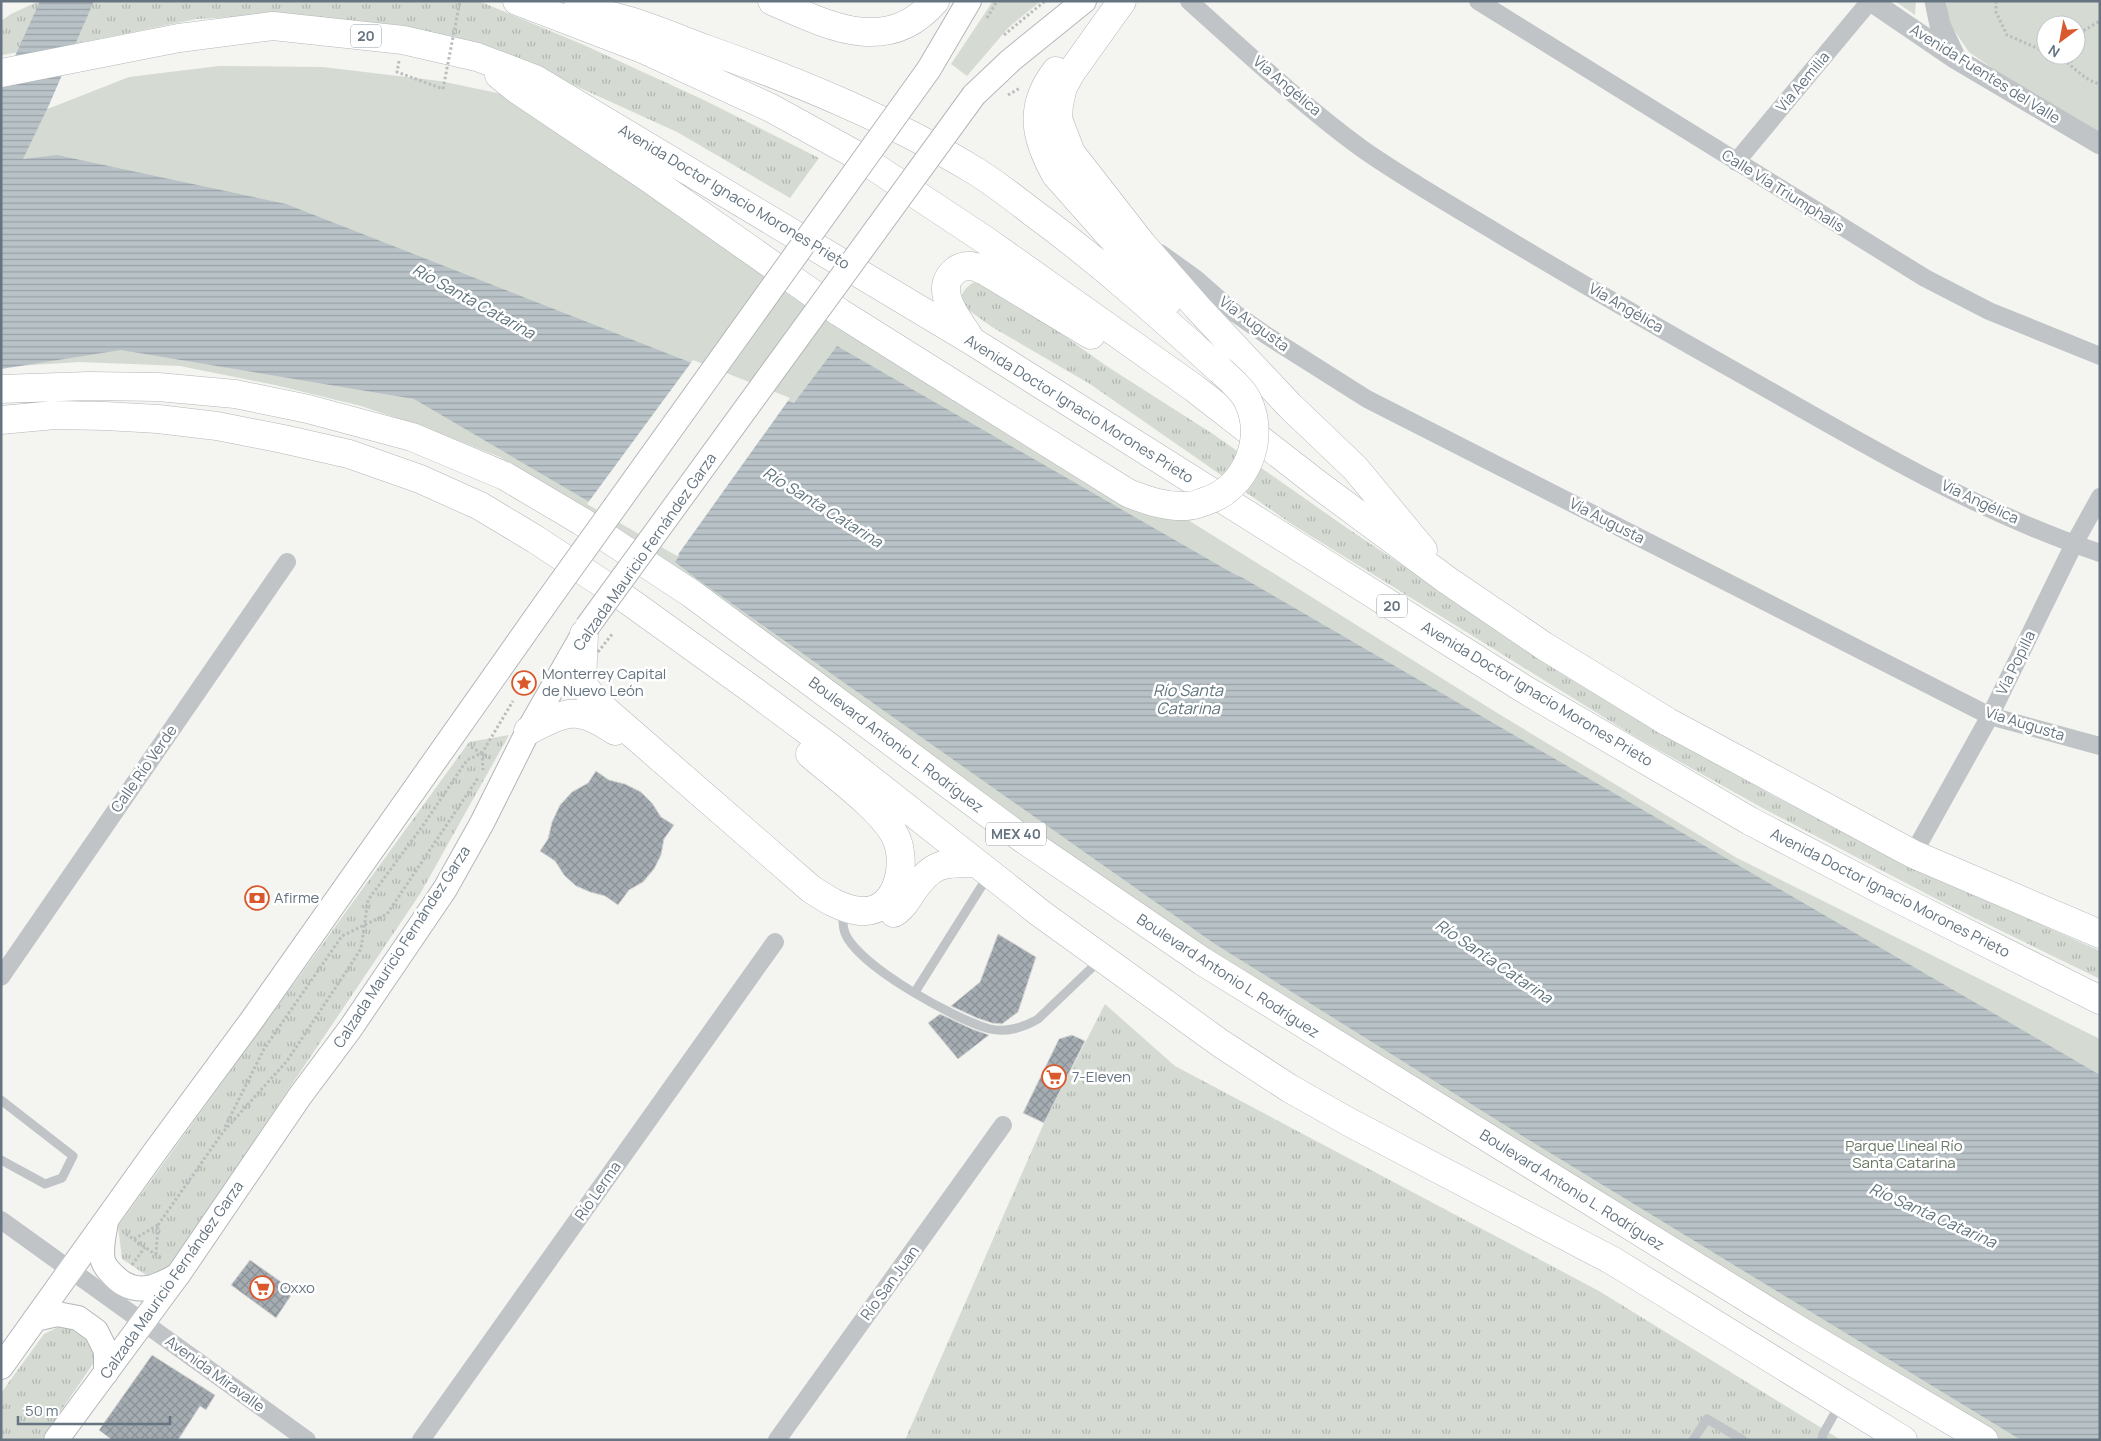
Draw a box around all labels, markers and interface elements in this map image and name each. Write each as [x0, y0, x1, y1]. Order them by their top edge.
north arrow [2036, 15, 2086, 65]
street label: Avenida Fuentes del Valle [1906, 19, 2065, 129]
road number: 20 [351, 24, 381, 48]
text: N [2045, 41, 2063, 62]
street label: Vía Aemilia [1771, 47, 1834, 116]
street label: Vía Angélica [1249, 51, 1326, 120]
street label: Avenida Doctor Ignacio Morones Prieto [615, 119, 854, 274]
street label: Calle Vía Triumphalis [1718, 144, 1849, 237]
water label: Río Santa Catarina [409, 258, 540, 344]
street label: Vía Angélica [1585, 278, 1668, 337]
street label: Vía Augusta [1215, 291, 1294, 356]
street label: Avenida Doctor Ignacio Morones Prieto [961, 329, 1198, 488]
street label: Calzada Mauricio Fernández Garza [568, 449, 721, 655]
water label: Río Santa Catarina [759, 461, 888, 553]
street label: Vía Angélica [1938, 474, 2022, 529]
street label: Vía Augusta [1566, 493, 1649, 549]
road number: 20 [1377, 594, 1407, 618]
street label: Avenida Doctor Ignacio Morones Prieto [1418, 616, 1657, 771]
street label: Vía Popilla [1991, 627, 2040, 698]
place label: Monterrey Capital de Nuevo León [542, 663, 666, 701]
place icon: Monterrey Capital de Nuevo León [511, 670, 537, 696]
street label: Boulevard Antonio L. Rodríguez [805, 672, 988, 817]
water label: Río Santa Catarina [1153, 679, 1224, 719]
street label: Vía Augusta [1983, 701, 2067, 746]
street label: Calle Río Verde [106, 721, 182, 817]
road number: MEX 40 [986, 822, 1046, 846]
street label: Avenida Doctor Ignacio Morones Prieto [1767, 823, 2014, 962]
street label: Calzada Mauricio Fernández Garza [328, 842, 475, 1052]
bank icon: Afirme [244, 885, 270, 911]
place label: Afirme [274, 887, 320, 908]
street label: Boulevard Antonio L. Rodríguez [1133, 909, 1324, 1043]
water label: Río Santa Catarina [1431, 914, 1558, 1009]
supermarket icon: 7-Eleven [1041, 1064, 1067, 1090]
place label: 7-Eleven [1072, 1066, 1131, 1087]
street label: Boulevard Antonio L. Rodríguez [1476, 1124, 1669, 1255]
park label: Parque Lineal Río Santa Catarina [1845, 1135, 1963, 1173]
street label: Río Lerma [570, 1157, 626, 1224]
street label: Calzada Mauricio Fernández Garza [95, 1177, 248, 1383]
water label: Río Santa Catarina [1866, 1177, 2001, 1253]
street label: Río San Juan [855, 1241, 924, 1324]
supermarket icon: Oxxo [249, 1275, 275, 1301]
place label: Oxxo [280, 1277, 315, 1298]
street label: Avenida Miravalle [161, 1330, 269, 1417]
scale bar [18, 1394, 170, 1426]
text: 50 m [25, 1400, 59, 1421]

